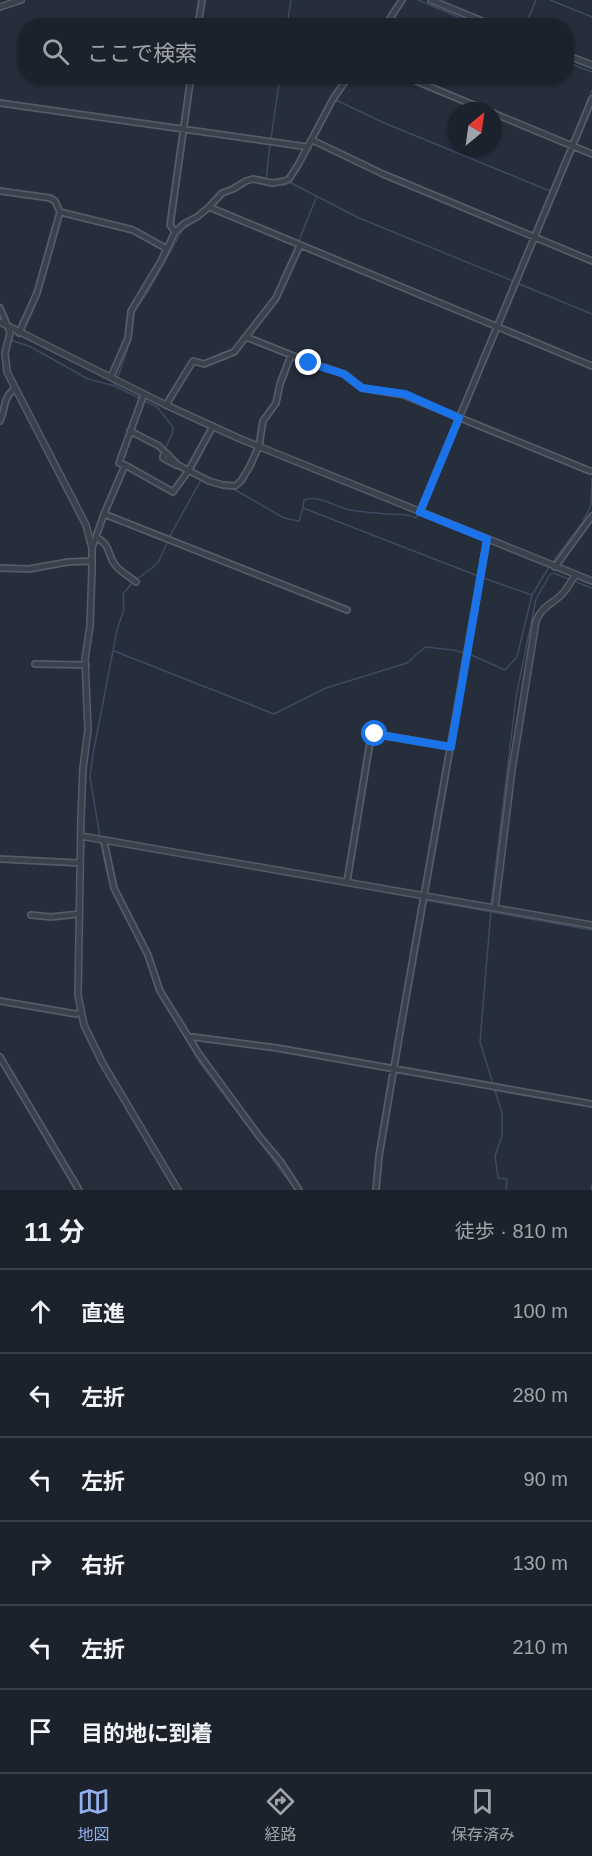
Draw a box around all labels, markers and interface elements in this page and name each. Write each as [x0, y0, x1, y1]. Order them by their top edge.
search box [18, 18, 574, 84]
icon: search [39, 35, 72, 68]
text: ここで検索 [87, 41, 197, 66]
north arrow [448, 102, 502, 156]
route end [295, 349, 321, 375]
route start [361, 720, 387, 746]
text: 11 分 [24, 1217, 85, 1247]
text: 徒歩 · 810 m [455, 1220, 568, 1242]
icon: ahead [24, 1295, 57, 1328]
text: 100 m [512, 1300, 568, 1322]
text: 直進 [81, 1301, 125, 1326]
icon: left [24, 1379, 57, 1412]
text: 280 m [512, 1384, 568, 1406]
text: 左折 [81, 1385, 125, 1410]
icon: left [24, 1463, 57, 1496]
text: 90 m [524, 1468, 568, 1490]
text: 左折 [81, 1469, 125, 1494]
icon: right [24, 1547, 57, 1580]
text: 130 m [512, 1552, 568, 1574]
text: 右折 [81, 1553, 125, 1578]
icon: left [24, 1631, 57, 1664]
text: 210 m [512, 1636, 568, 1658]
text: 左折 [81, 1637, 125, 1662]
icon: arrive [24, 1715, 57, 1748]
text: 目的地に到着 [81, 1721, 213, 1746]
tab: 地図 [77, 1785, 110, 1845]
tab: 経路 [264, 1785, 297, 1845]
tab: 保存済み [451, 1785, 515, 1845]

